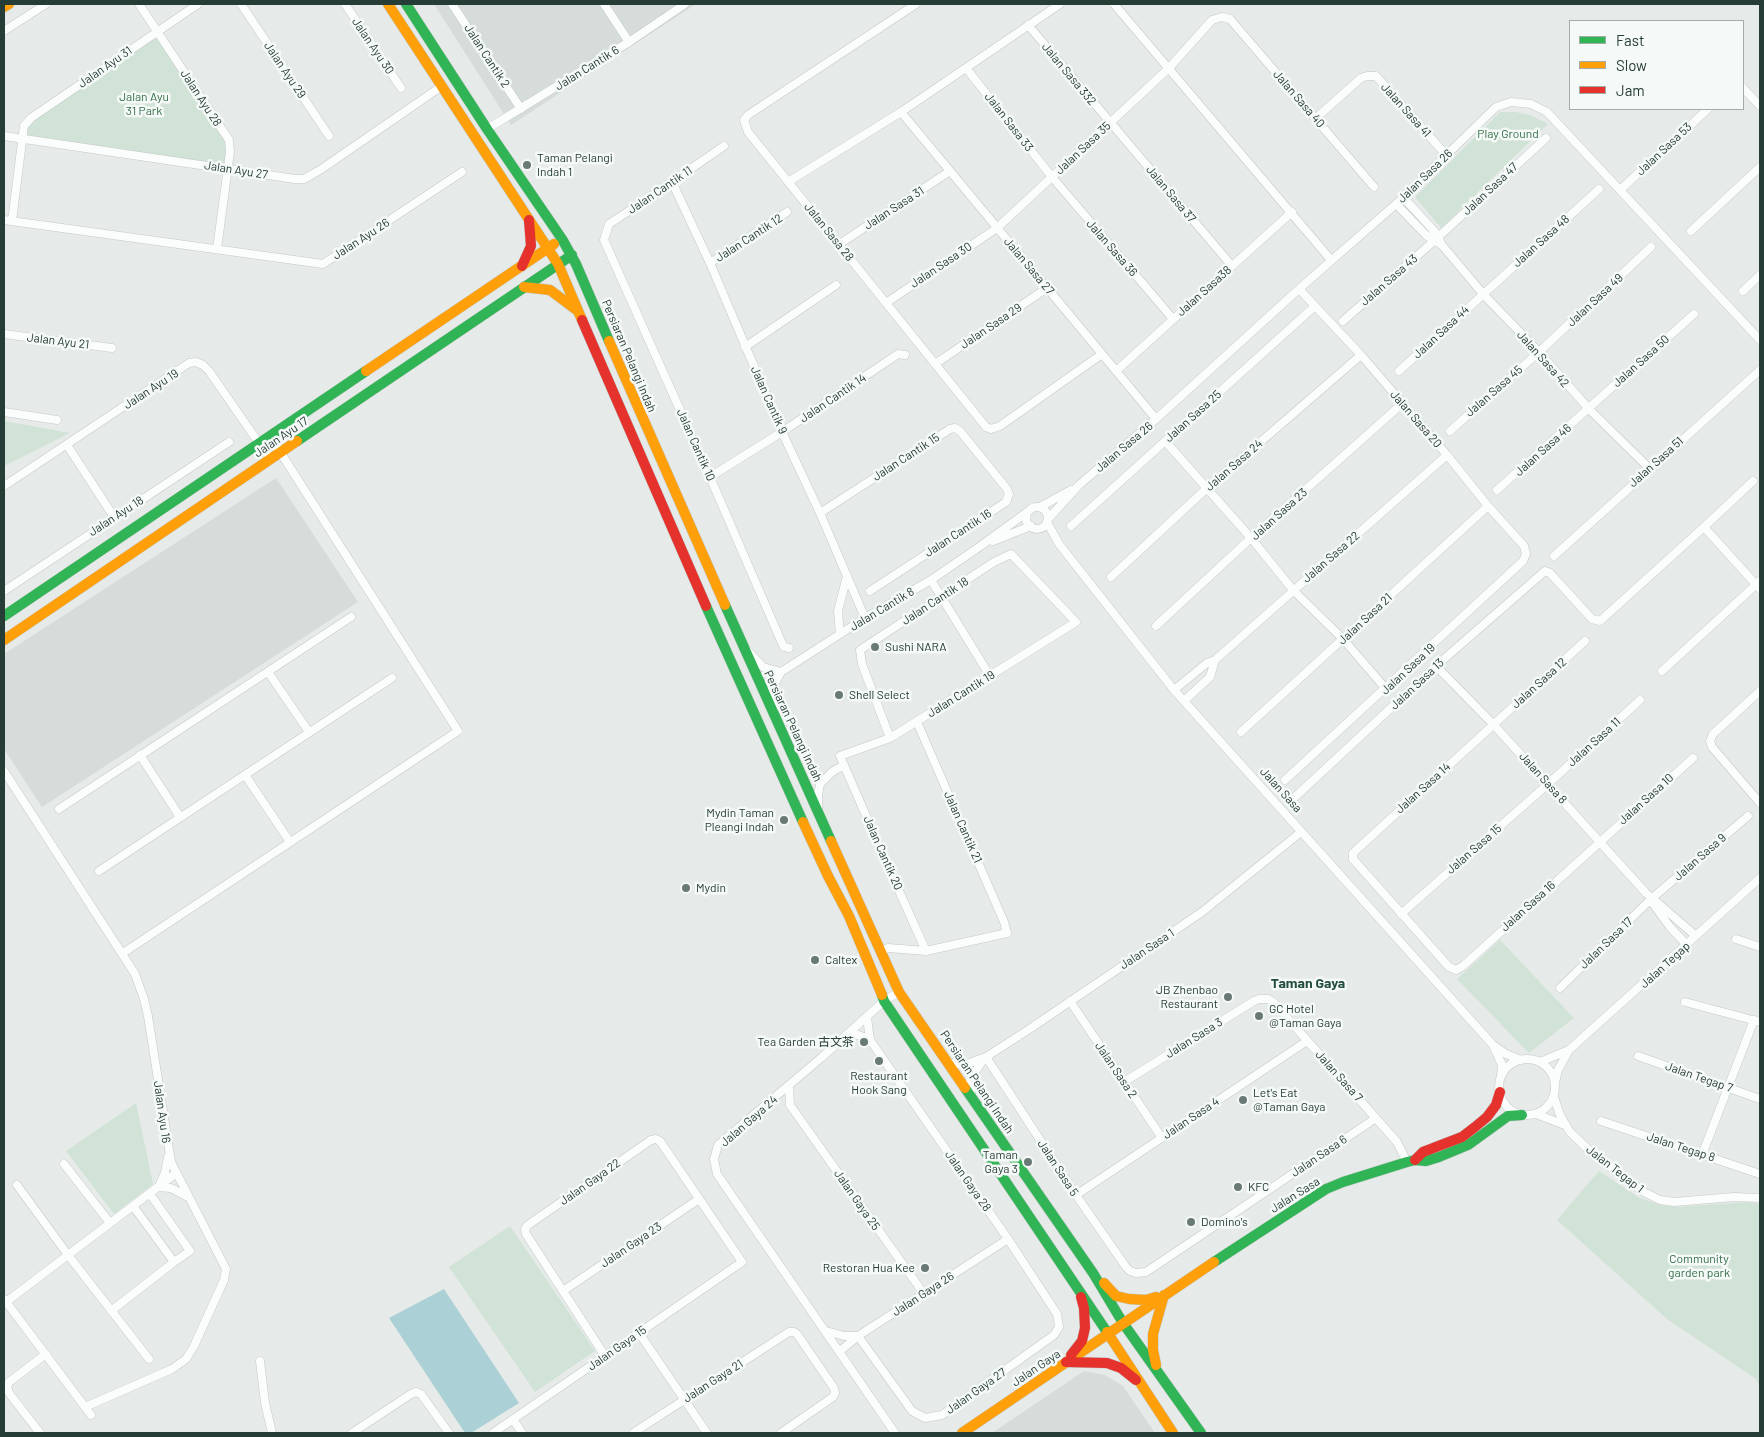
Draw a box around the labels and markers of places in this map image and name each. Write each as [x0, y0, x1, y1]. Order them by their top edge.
place label: Taman Pelangi Indah 1 [537, 151, 613, 179]
marker: Taman Pelangi Indah 1 [521, 159, 533, 171]
place label: Sushi NARA [885, 640, 947, 654]
marker: Sushi NARA [869, 641, 881, 653]
place label: Shell Select [849, 688, 910, 702]
marker: Shell Select [833, 689, 845, 701]
place label: Mydin Taman Pleangi Indah [705, 806, 774, 834]
marker: Mydin Taman Pleangi Indah [778, 814, 790, 826]
place label: Mydin [696, 881, 726, 895]
marker: Mydin [680, 882, 692, 894]
place label: Caltex [825, 953, 857, 967]
marker: Caltex [809, 954, 821, 966]
place label: JB Zhenbao Restaurant [1156, 983, 1218, 1011]
marker: JB Zhenbao Restaurant [1222, 991, 1234, 1003]
place label: GC Hotel @Taman Gaya [1269, 1002, 1341, 1030]
marker: GC Hotel @Taman Gaya [1253, 1010, 1265, 1022]
place label: Tea Garden 古文茶 [758, 1035, 854, 1049]
marker: Tea Garden 古文茶 [858, 1036, 870, 1048]
marker: Restaurant Hook Sang [873, 1055, 885, 1067]
place label: Restaurant Hook Sang [850, 1069, 908, 1097]
place label: Let's Eat @Taman Gaya [1253, 1086, 1325, 1114]
marker: Let's Eat @Taman Gaya [1237, 1094, 1249, 1106]
place label: Taman Gaya 3 [983, 1148, 1018, 1176]
marker: Taman Gaya 3 [1022, 1156, 1034, 1168]
place label: KFC [1248, 1180, 1269, 1194]
marker: KFC [1232, 1181, 1244, 1193]
place label: Domino's [1201, 1215, 1248, 1229]
marker: Domino's [1185, 1216, 1197, 1228]
place label: Restoran Hua Kee [823, 1261, 915, 1275]
marker: Restoran Hua Kee [919, 1262, 931, 1274]

